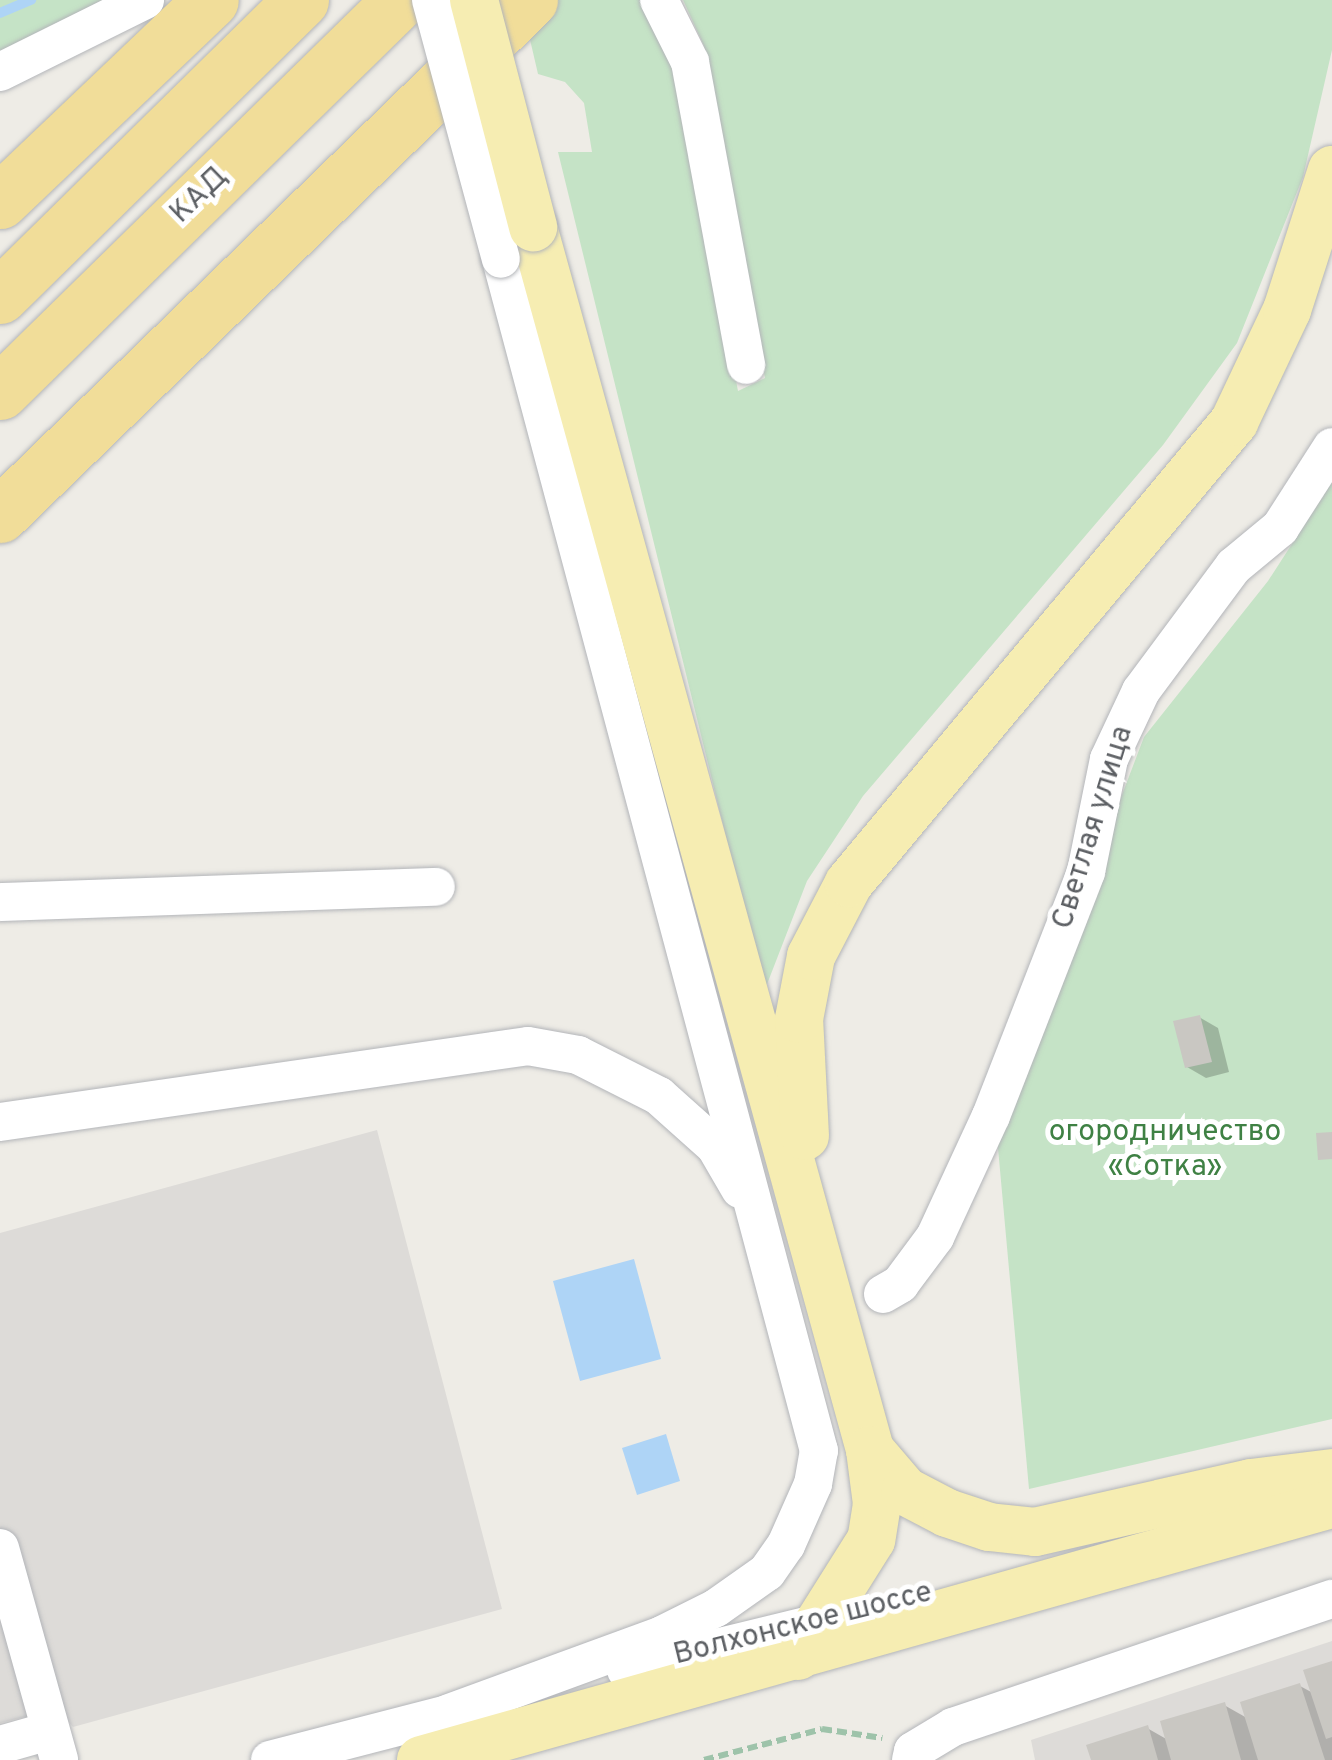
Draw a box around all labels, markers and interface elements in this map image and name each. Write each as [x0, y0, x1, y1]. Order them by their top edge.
street label: КАД [164, 160, 236, 232]
street label: Светлая улица [1046, 722, 1142, 934]
park label: огородничество «Сотка» [1049, 1115, 1281, 1186]
street label: Волхонское шоссе [670, 1575, 936, 1675]

